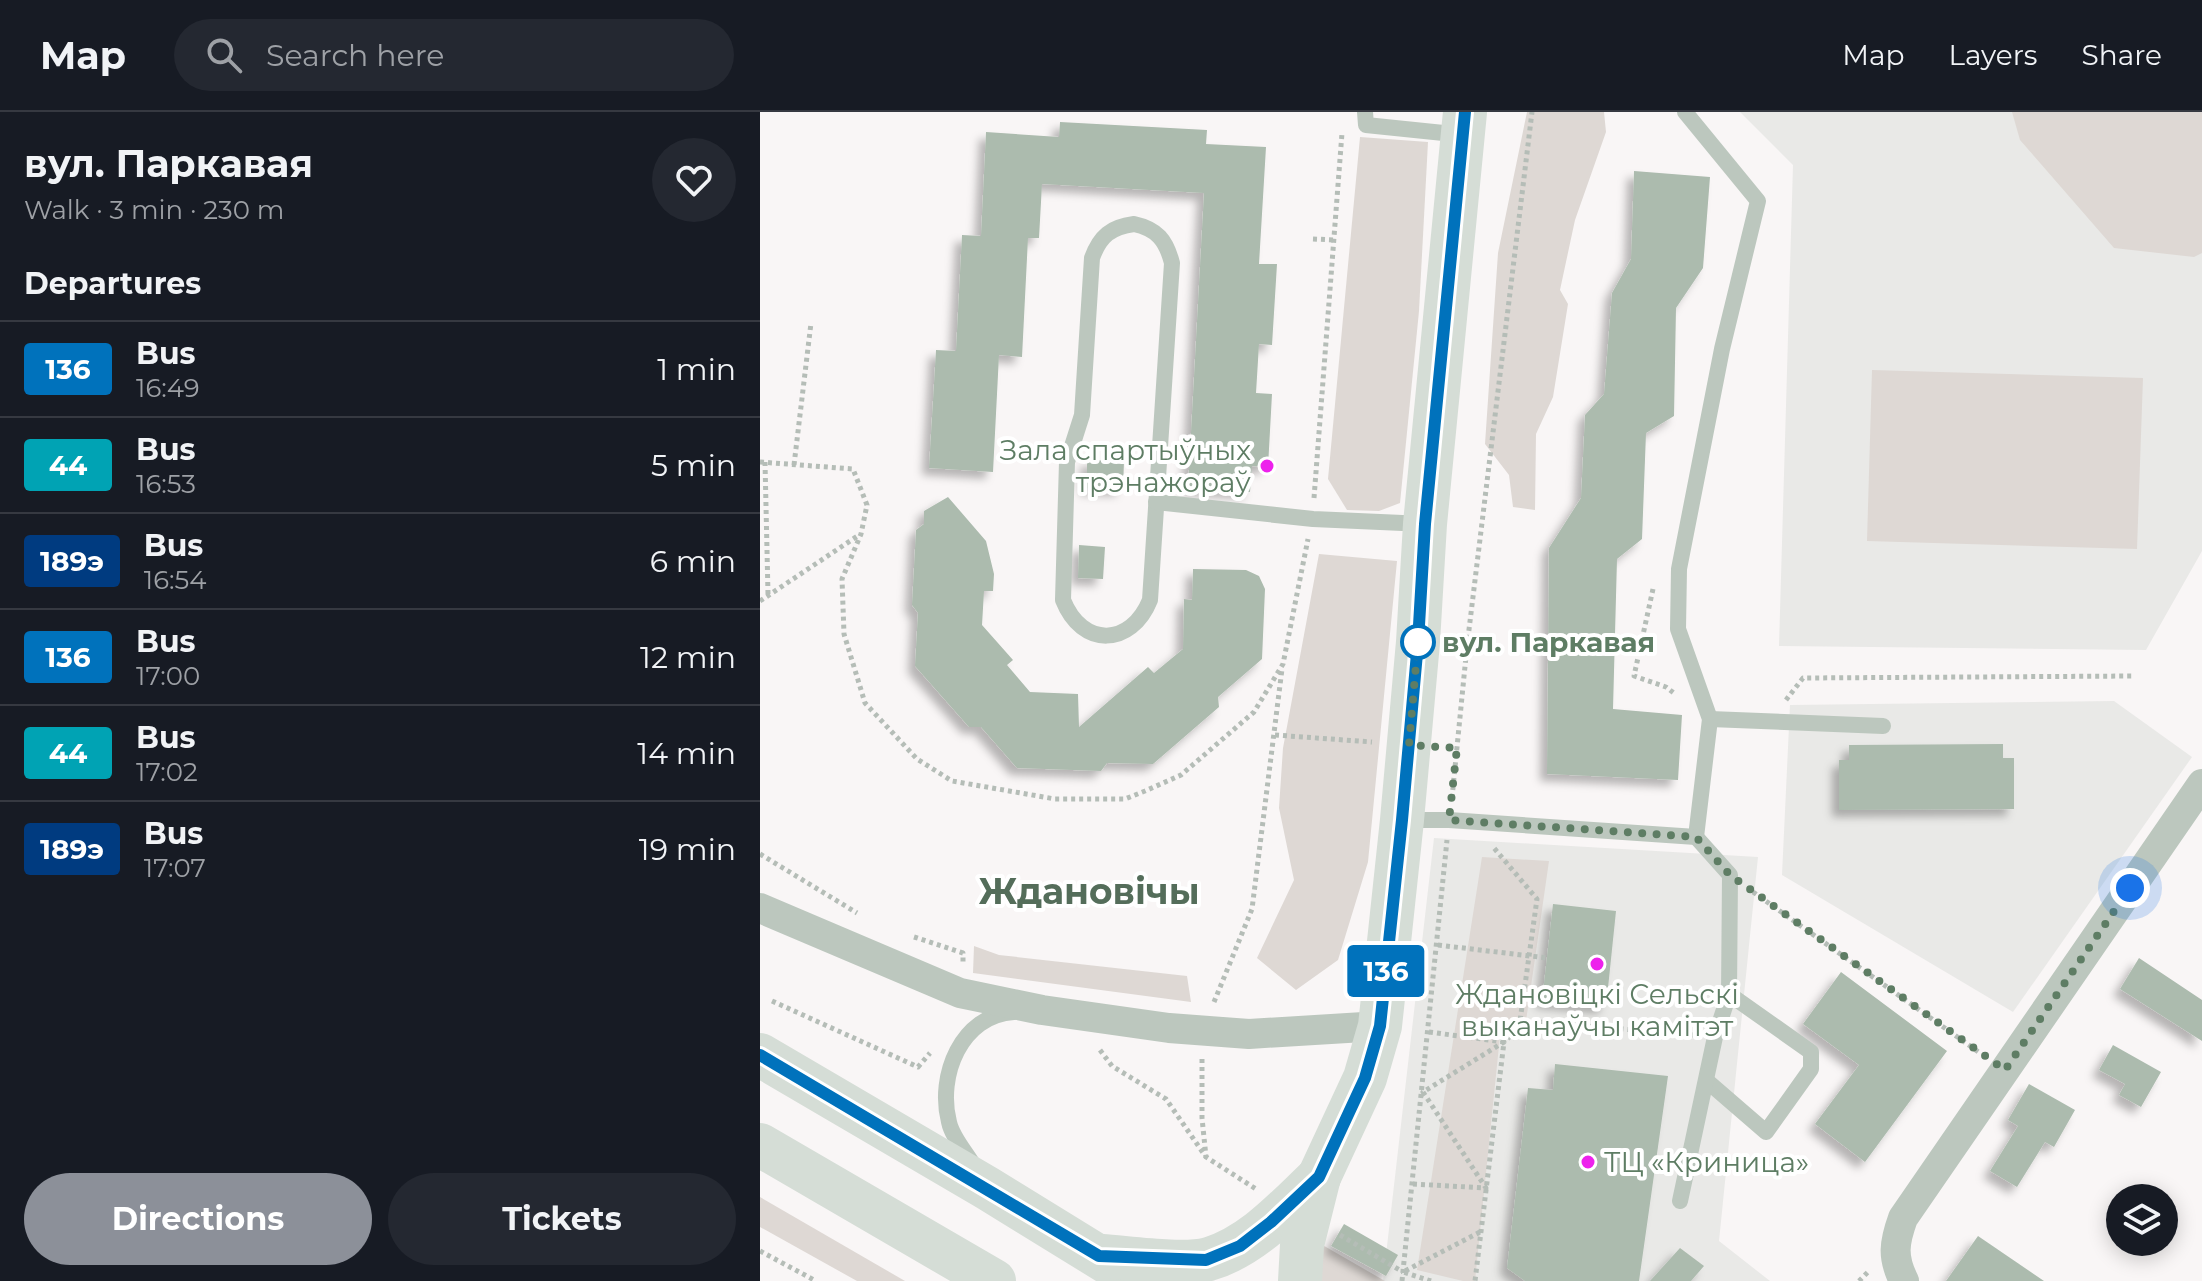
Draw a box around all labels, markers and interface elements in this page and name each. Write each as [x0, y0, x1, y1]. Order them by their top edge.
search box [174, 19, 734, 91]
text: Map [40, 32, 126, 79]
icon: search [202, 33, 246, 77]
text: Search here [266, 37, 444, 74]
text: Map [1842, 38, 1905, 72]
text: Layers [1949, 38, 2038, 72]
text: Share [2082, 38, 2162, 72]
button: heart [652, 138, 736, 222]
text: вул. Паркавая [24, 140, 313, 187]
text: Walk · 3 min · 230 m [24, 194, 284, 226]
text: Departures [24, 265, 201, 302]
text: Bus [136, 335, 196, 372]
text: 1 min [657, 351, 736, 388]
text: 136 [45, 352, 91, 386]
text: 16:49 [136, 372, 200, 404]
text: Bus [136, 431, 196, 468]
place label: Зала спартыўных трэнажораў [1000, 433, 1251, 499]
text: 5 min [651, 447, 736, 484]
text: 44 [49, 448, 87, 482]
marker: Зала спартыўных трэнажораў [1258, 457, 1276, 475]
text: 16:53 [136, 468, 196, 500]
text: Bus [144, 527, 203, 564]
text: 6 min [650, 543, 736, 580]
text: 189э [40, 544, 104, 578]
text: 16:54 [144, 564, 206, 596]
text: Bus [136, 623, 196, 660]
marker: вул. Паркавая [1401, 625, 1435, 659]
place label: вул. Паркавая [1442, 625, 1655, 659]
text: 12 min [640, 639, 736, 676]
text: 136 [45, 640, 91, 674]
text: 17:00 [136, 660, 200, 692]
text: Bus [136, 719, 196, 756]
text: 14 min [637, 735, 736, 772]
text: 44 [49, 736, 87, 770]
text: 17:02 [136, 756, 198, 788]
text: Bus [144, 815, 203, 852]
text: 19 min [639, 831, 736, 868]
text: 189э [40, 832, 104, 866]
text: 17:07 [144, 852, 206, 884]
your location [2110, 868, 2150, 908]
district label: Ждановічы [978, 869, 1200, 913]
line badge: 136 [1340, 945, 1432, 997]
text: 136 [1363, 954, 1409, 988]
marker: Ждановіцкі Сельскі выканаўчы камітэт [1588, 955, 1606, 973]
place label: Ждановіцкі Сельскі выканаўчы камітэт [1455, 977, 1739, 1043]
place label: ТЦ «Криница» [1604, 1145, 1809, 1179]
marker: ТЦ «Криница» [1579, 1153, 1597, 1171]
button: Directions [24, 1173, 372, 1265]
button: Tickets [388, 1173, 736, 1265]
map controls [2106, 1184, 2178, 1256]
button: layers [2106, 1184, 2178, 1256]

